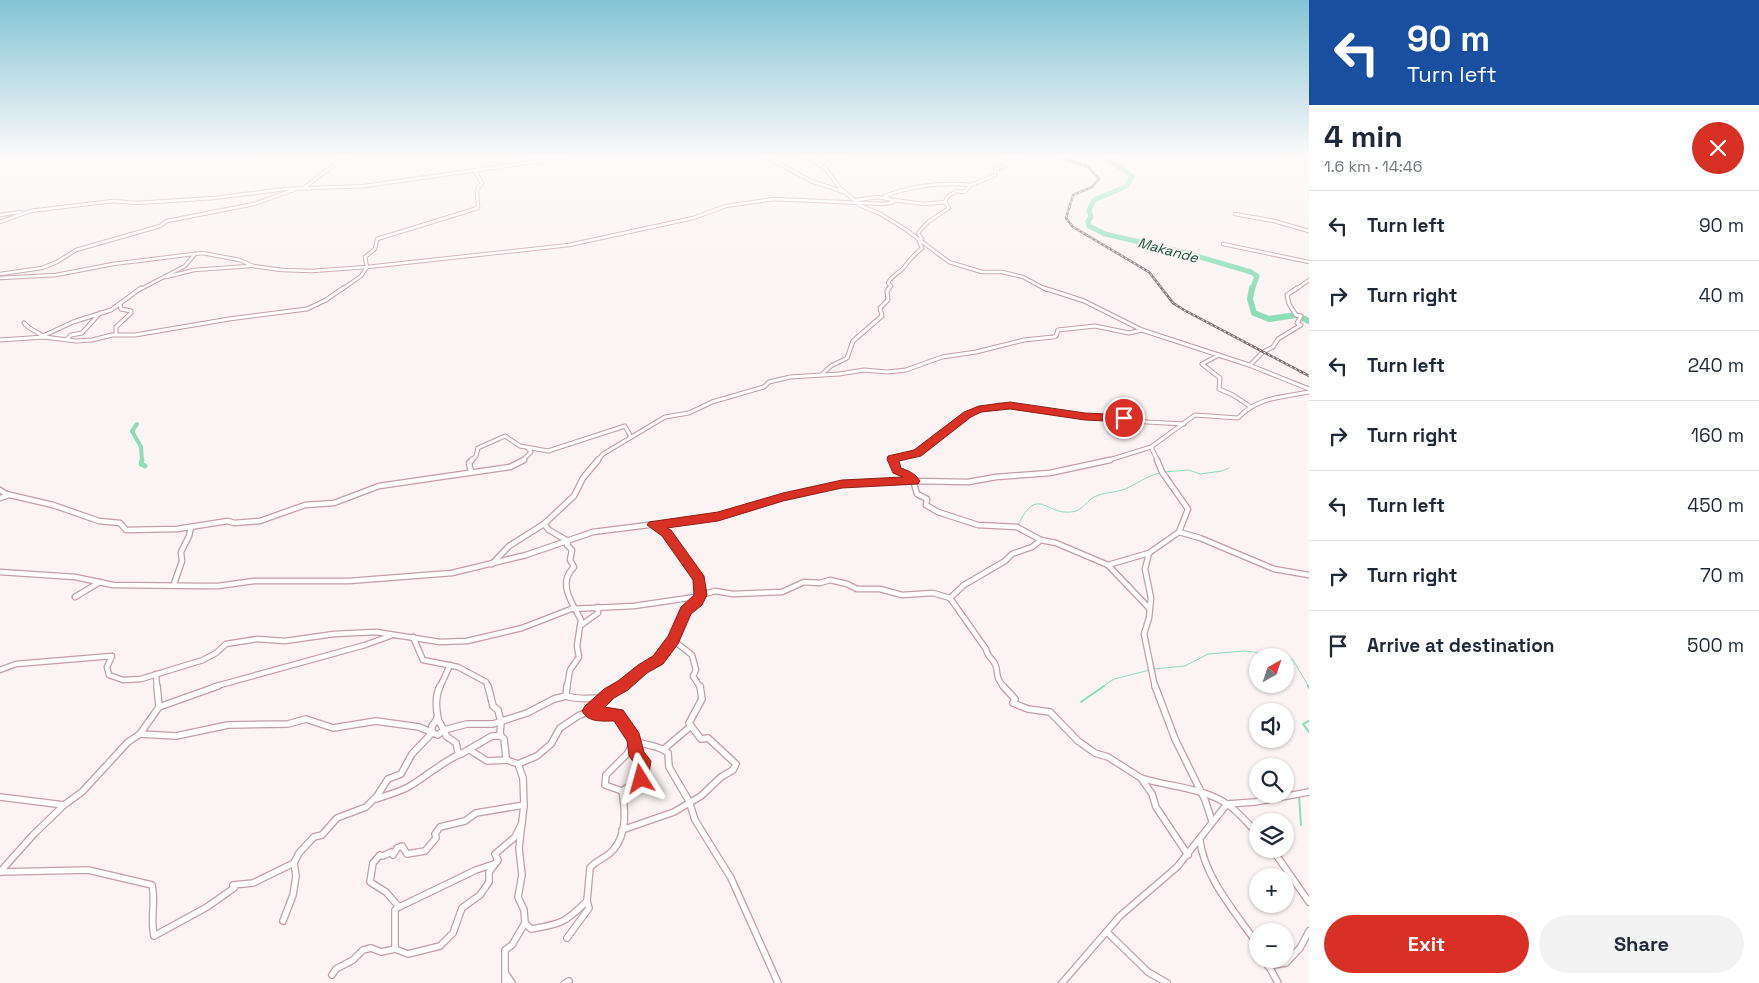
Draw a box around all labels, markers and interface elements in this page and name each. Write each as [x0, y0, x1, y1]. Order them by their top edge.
text: 90 m [1407, 17, 1490, 61]
icon: left [1324, 20, 1389, 85]
text: Turn left [1407, 60, 1497, 88]
text: 4 min [1324, 117, 1403, 156]
button: close [1692, 122, 1744, 174]
text: 1.6 km · 14:46 [1324, 156, 1423, 177]
icon: left [1324, 212, 1352, 240]
text: Turn left [1367, 213, 1445, 238]
text: 90 m [1699, 213, 1744, 238]
water label: Makande [1136, 233, 1201, 267]
icon: right [1324, 282, 1352, 310]
text: Turn right [1367, 283, 1457, 308]
text: 40 m [1699, 283, 1744, 308]
icon: left [1324, 352, 1352, 380]
text: Turn left [1367, 353, 1445, 378]
text: 240 m [1688, 353, 1744, 378]
pin [1103, 397, 1145, 439]
icon: arrive [1110, 404, 1138, 432]
icon: right [1324, 422, 1352, 450]
text: Turn right [1367, 423, 1457, 448]
text: 160 m [1691, 423, 1744, 448]
icon: left [1324, 492, 1352, 520]
text: Turn left [1367, 493, 1445, 518]
text: 450 m [1687, 493, 1744, 518]
icon: right [1324, 562, 1352, 590]
text: Turn right [1367, 563, 1457, 588]
text: 70 m [1700, 563, 1744, 588]
icon: arrive [1324, 632, 1352, 660]
text: Arrive at destination [1367, 633, 1555, 658]
text: 500 m [1687, 633, 1744, 658]
north arrow [1249, 648, 1294, 692]
map controls [1249, 648, 1294, 968]
button: sound [1249, 703, 1294, 748]
position arrow [614, 752, 666, 804]
button: search [1249, 758, 1294, 803]
button: layers [1249, 813, 1294, 858]
button: + [1249, 868, 1294, 913]
button: Exit [1324, 915, 1529, 973]
button: Share [1539, 915, 1744, 973]
button: − [1249, 923, 1294, 968]

